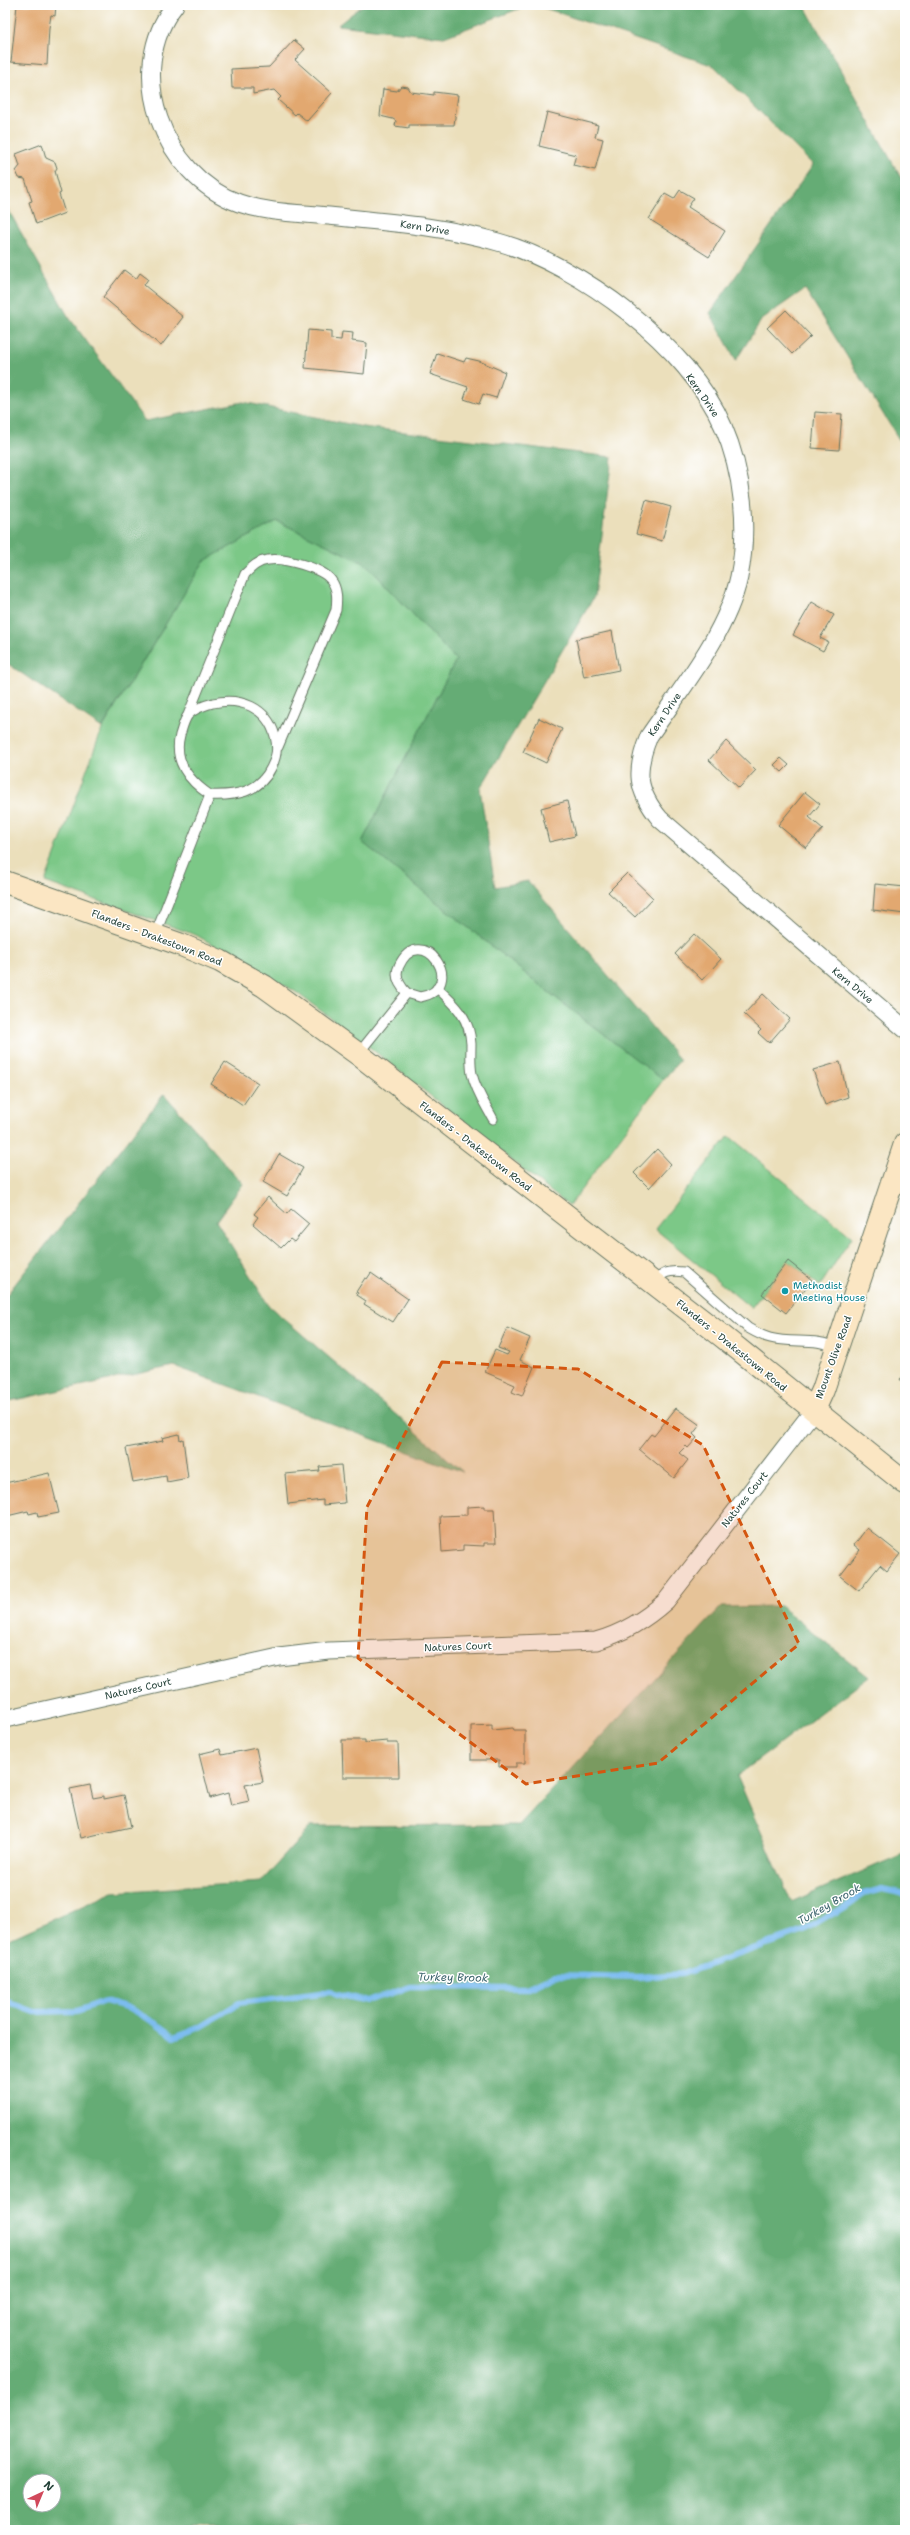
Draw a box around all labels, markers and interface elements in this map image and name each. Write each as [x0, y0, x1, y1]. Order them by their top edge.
street label: Kern Drive [399, 217, 451, 238]
street label: Kern Drive [683, 371, 722, 420]
street label: Kern Drive [645, 690, 684, 739]
street label: Flanders - Drakestown Road [90, 906, 225, 969]
street label: Kern Drive [829, 964, 876, 1007]
street label: Flanders - Drakestown Road [417, 1098, 535, 1195]
place label: Methodist Meeting House [793, 1279, 866, 1304]
marker: Methodist Meeting House [780, 1286, 790, 1296]
street label: Flanders - Drakestown Road [674, 1297, 790, 1395]
street label: Mount Olive Road [812, 1313, 855, 1401]
street label: Natures Court [718, 1469, 770, 1530]
street label: Natures Court [424, 1639, 492, 1654]
street label: Natures Court [104, 1675, 173, 1702]
water label: Turkey Brook [795, 1880, 864, 1928]
water label: Turkey Brook [418, 1969, 489, 1986]
north arrow [22, 2473, 62, 2513]
text: N [40, 2478, 57, 2495]

